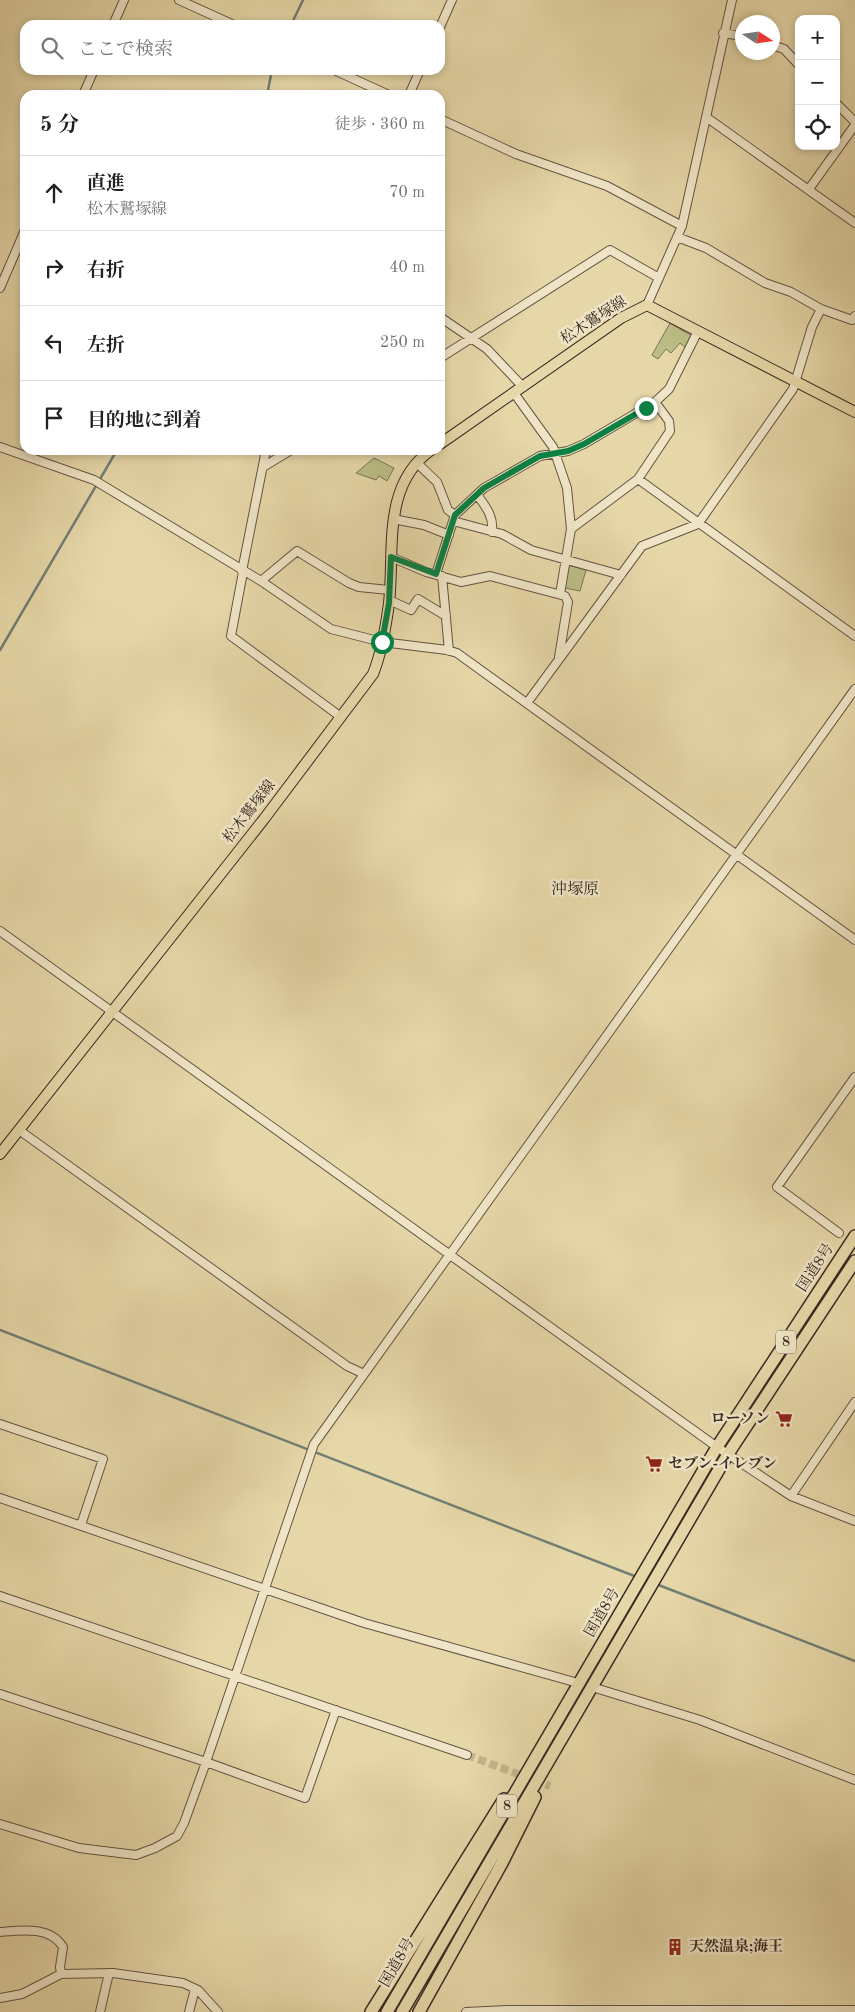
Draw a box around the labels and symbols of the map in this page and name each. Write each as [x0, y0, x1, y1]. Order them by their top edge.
north arrow [735, 15, 780, 60]
street label: 松木鷲塚線 [557, 293, 630, 348]
route end [635, 397, 658, 420]
route start [371, 631, 394, 654]
street label: 松木鷲塚線 [219, 777, 279, 846]
district label: 沖塚原 [551, 880, 599, 898]
street label: 国道8号 [793, 1240, 837, 1295]
road number: 8 [776, 1330, 796, 1354]
supermarket icon: ローソン [774, 1409, 794, 1429]
place label: ローソン [711, 1411, 770, 1427]
supermarket icon: セブン-イレブン [644, 1454, 664, 1474]
place label: セブン-イレブン [668, 1455, 777, 1472]
street label: 国道8号 [581, 1585, 623, 1640]
road number: 8 [497, 1794, 517, 1818]
street label: 国道8号 [376, 1935, 418, 1990]
building icon: 天然温泉;海王 [665, 1937, 685, 1957]
place label: 天然温泉;海王 [689, 1938, 783, 1955]

